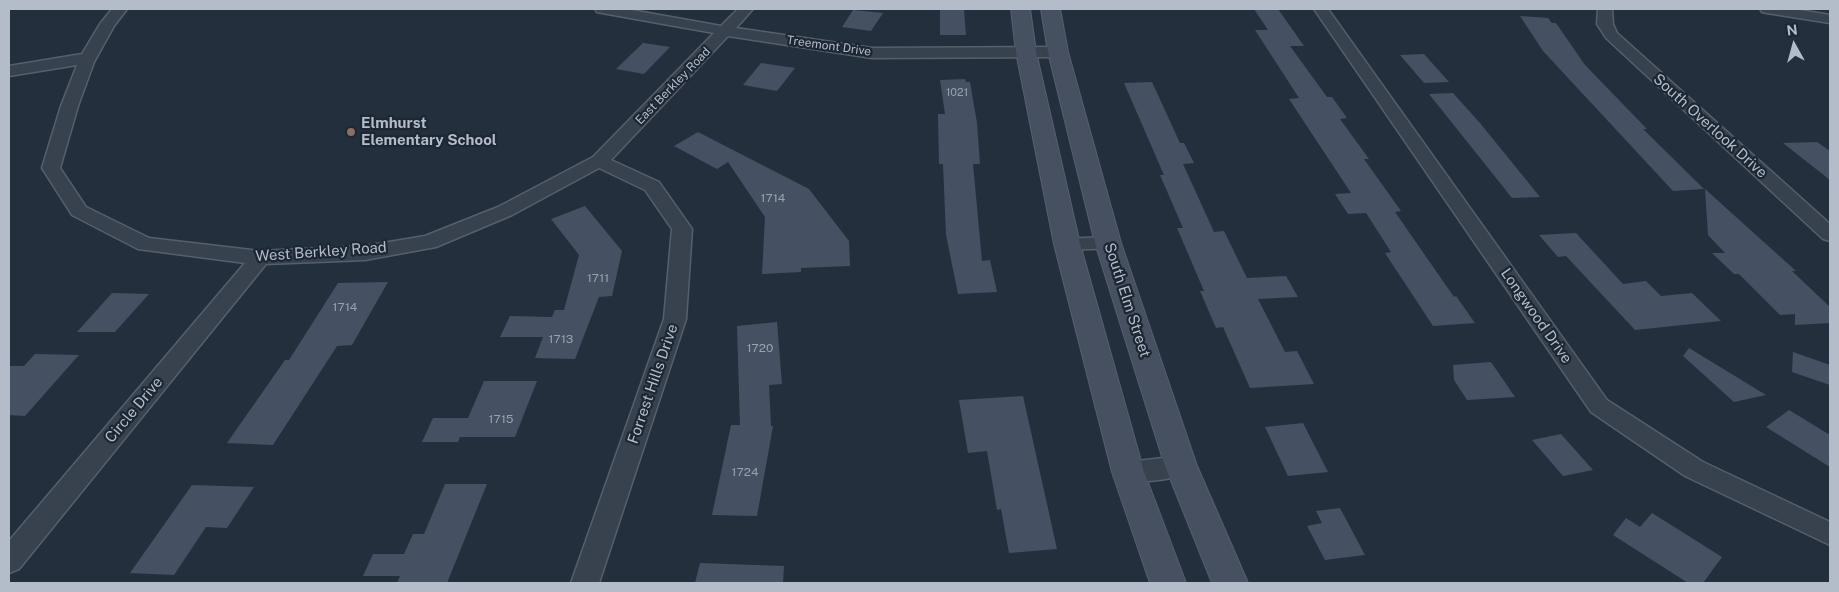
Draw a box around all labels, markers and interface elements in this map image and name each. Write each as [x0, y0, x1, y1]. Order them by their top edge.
north arrow [1769, 20, 1819, 70]
text: N [1786, 22, 1799, 39]
street label: Treemont Drive [786, 33, 872, 59]
street label: East Berkley Road [633, 44, 713, 128]
street label: South Overlook Drive [1649, 70, 1771, 182]
house number: 1021 [946, 86, 968, 100]
place label: Elmhurst Elementary School [361, 114, 497, 149]
marker: Elmhurst Elementary School [345, 126, 357, 138]
house number: 1714 [761, 191, 785, 205]
street label: West Berkley Road [255, 238, 387, 266]
street label: South Elm Street [1100, 240, 1154, 360]
street label: Longwood Drive [1497, 265, 1575, 367]
house number: 1711 [587, 271, 609, 285]
house number: 1714 [333, 300, 357, 314]
street label: Forrest Hills Drive [624, 322, 682, 446]
house number: 1713 [549, 332, 573, 346]
house number: 1720 [747, 341, 773, 355]
street label: Circle Drive [101, 374, 167, 446]
house number: 1715 [489, 412, 513, 426]
house number: 1724 [732, 465, 758, 479]

